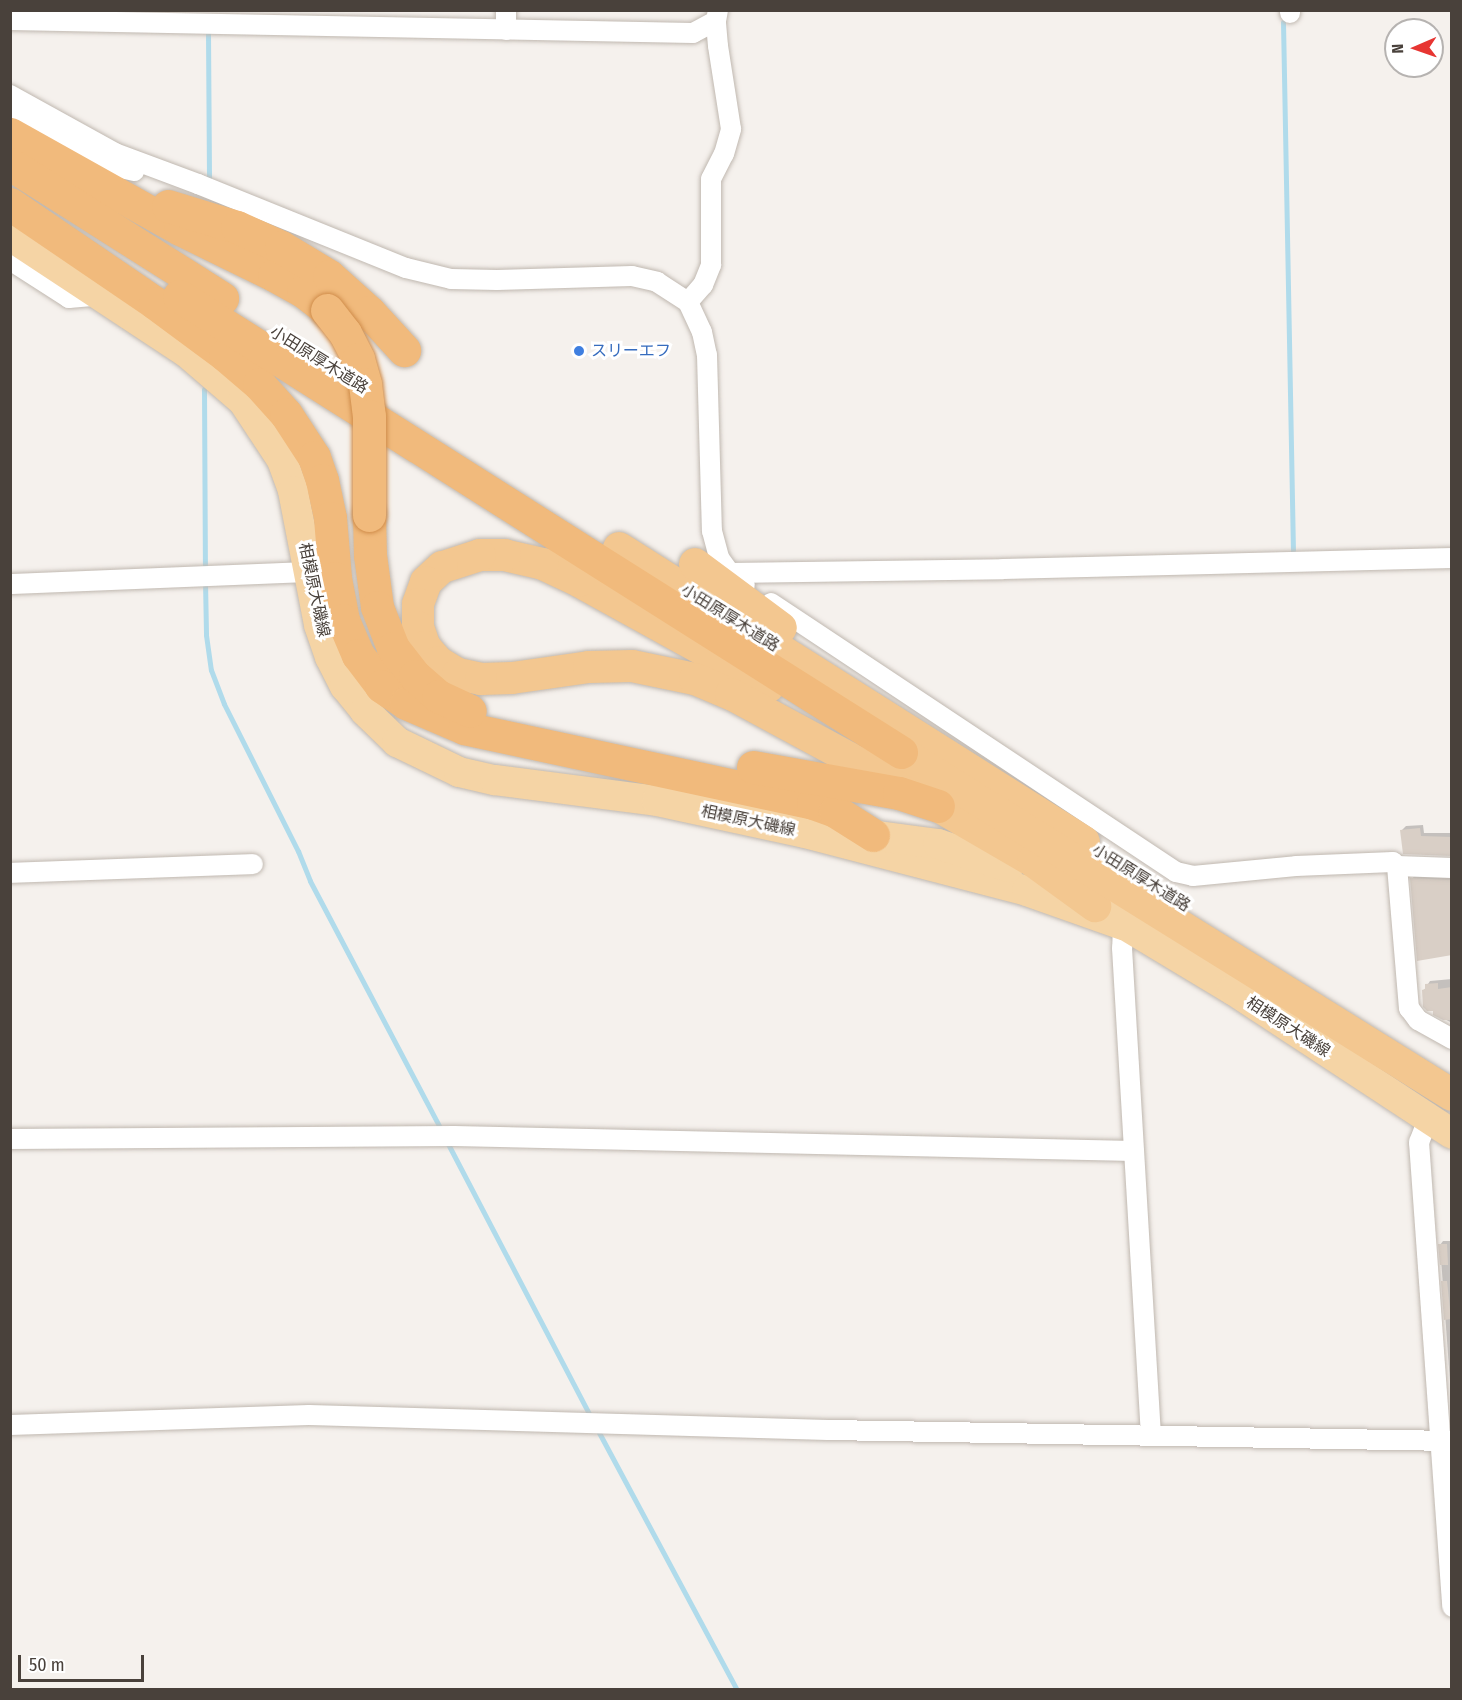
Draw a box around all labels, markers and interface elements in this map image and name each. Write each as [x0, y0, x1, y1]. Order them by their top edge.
north arrow [1384, 18, 1444, 78]
text: N [1388, 43, 1407, 54]
street label: 小田原厚木道路 [266, 322, 372, 398]
place label: スリーエフ [591, 341, 671, 361]
marker: スリーエフ [572, 344, 586, 358]
street label: 相模原大磯線 [295, 541, 333, 639]
street label: 小田原厚木道路 [677, 580, 783, 656]
street label: 相模原大磯線 [699, 802, 797, 840]
street label: 小田原厚木道路 [1088, 840, 1194, 916]
street label: 相模原大磯線 [1243, 993, 1333, 1061]
scale bar [21, 1643, 147, 1681]
text: 50 m [29, 1654, 65, 1676]

